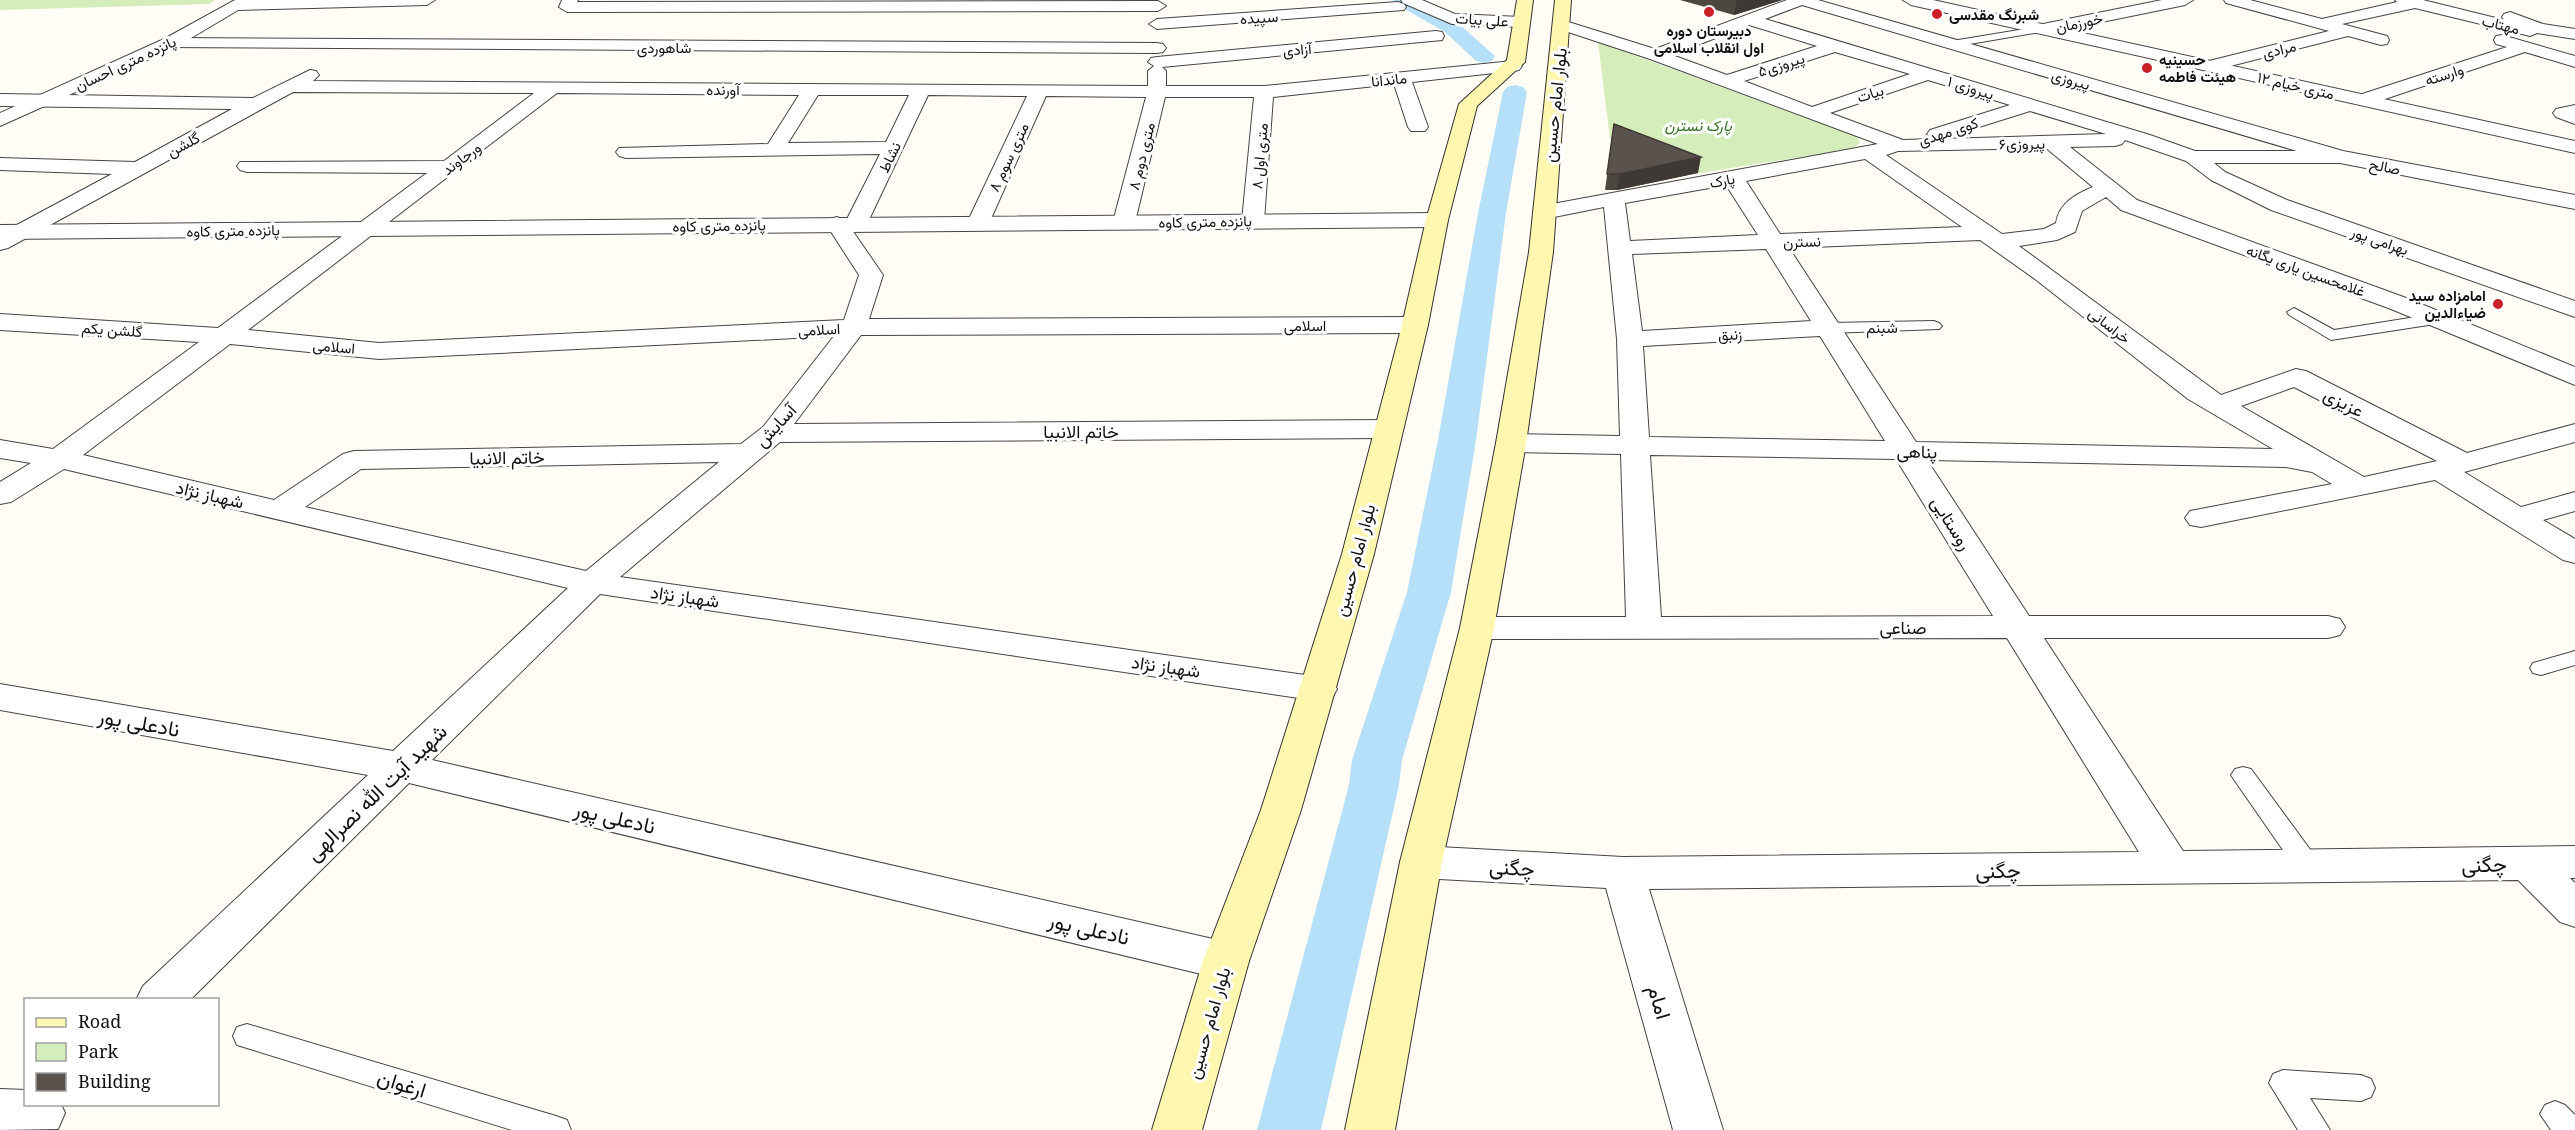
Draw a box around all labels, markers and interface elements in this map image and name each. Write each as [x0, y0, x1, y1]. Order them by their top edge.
place label: شبرنگ مقدسی [1949, 4, 2039, 24]
marker: دبیرستان دوره اول انقلاب اسلامی [1702, 5, 1716, 19]
street label: سپیده [1239, 6, 1279, 29]
street label: علی بیات [1455, 7, 1509, 32]
marker: شبرنگ مقدسی [1930, 7, 1944, 21]
street label: خورزمان [2054, 7, 2104, 37]
street label: مهتاب [2480, 10, 2522, 38]
place label: دبیرستان دوره اول انقلاب اسلامی [1654, 20, 1764, 57]
street label: پانزده متری احسان [71, 31, 179, 96]
street label: مرادی [2260, 35, 2298, 64]
street label: شاهوردی [637, 37, 691, 58]
street label: آزادی [1282, 38, 1314, 61]
street label: بلوار امام حسین [1536, 46, 1573, 164]
street label: پیروزی۵ [1755, 47, 1807, 82]
place label: حسینیه هیئت فاطمه [2159, 49, 2236, 86]
street label: وارسته [2422, 58, 2466, 90]
marker: حسینیه هیئت فاطمه [2140, 61, 2154, 75]
street label: پیروزی [2049, 64, 2093, 95]
street label: ۱۲ متری خیام [2255, 66, 2336, 105]
street label: ماندانا [1370, 67, 1408, 91]
street label: پیروزی ۱ [1945, 71, 1997, 104]
street label: آورنده [706, 79, 741, 99]
street label: بیات [1854, 79, 1886, 107]
street label: کوی مهدی [1916, 112, 1981, 151]
park label: پارک نسترن [1664, 115, 1732, 136]
street label: ۸ متری سوم [983, 119, 1034, 195]
street label: ۸ متری دوم [1123, 120, 1160, 192]
street label: ۸ متری اول [1246, 122, 1273, 190]
street label: گلشن [163, 127, 204, 162]
street label: پیروزی۶ [1999, 133, 2045, 154]
street label: ورجاوند [438, 137, 484, 179]
street label: نشاط [873, 138, 905, 176]
street label: صالح [2367, 153, 2402, 181]
street label: پارک [1708, 168, 1737, 193]
street label: پانزده متری کاوه [1158, 210, 1252, 233]
street label: پانزده متری کاوه [672, 214, 766, 237]
street label: پانزده متری کاوه [186, 219, 280, 242]
street label: بهرامی پور [2347, 221, 2411, 260]
street label: نسترن [1783, 230, 1821, 252]
street label: غلامحسین یاری یگانه [2244, 239, 2368, 302]
place label: امامزاده سید ضیاءالدین [2409, 285, 2486, 322]
marker: امامزاده سید ضیاءالدین [2491, 297, 2505, 311]
street label: خراسانی [2084, 302, 2135, 348]
street label: اسلامی [1284, 315, 1326, 336]
street label: گلشن یکم [81, 317, 143, 342]
street label: شبنم [1866, 317, 1898, 338]
street label: اسلامی [797, 318, 841, 341]
street label: زنبق [1717, 323, 1743, 346]
street label: اسلامی [312, 334, 356, 359]
street label: عزیزی [2320, 382, 2368, 422]
street label: آسایش [749, 397, 802, 452]
street label: خاتم الانبیا [1043, 419, 1119, 444]
street label: پناهی [1896, 439, 1937, 464]
street label: خاتم الانبیا [469, 444, 545, 471]
street label: شهباز نژاد [174, 475, 246, 513]
street label: روستایی [1926, 491, 1978, 555]
street label: بلوار امام حسین [1327, 501, 1381, 619]
street label: شهباز نژاد [649, 579, 721, 613]
street label: صناعی [1880, 615, 1926, 639]
street label: شهباز نژاد [1130, 649, 1202, 683]
street label: نادعلی پور [95, 701, 182, 744]
street label: شهید آیت الله نصرالهی [299, 717, 453, 867]
street label: نادعلی پور [570, 794, 658, 841]
street label: چگنی [2461, 849, 2507, 880]
street label: چگنی [1488, 852, 1535, 883]
street label: چگنی [1975, 856, 2021, 885]
street label: نادعلی پور [1044, 905, 1132, 952]
street label: بلوار امام حسین [1181, 964, 1236, 1082]
street label: امام [1641, 982, 1678, 1023]
legend [24, 998, 219, 1106]
text: Road [78, 1009, 121, 1033]
text: Park [78, 1039, 118, 1063]
street label: ارغوان [374, 1062, 430, 1104]
text: Building [78, 1069, 151, 1093]

